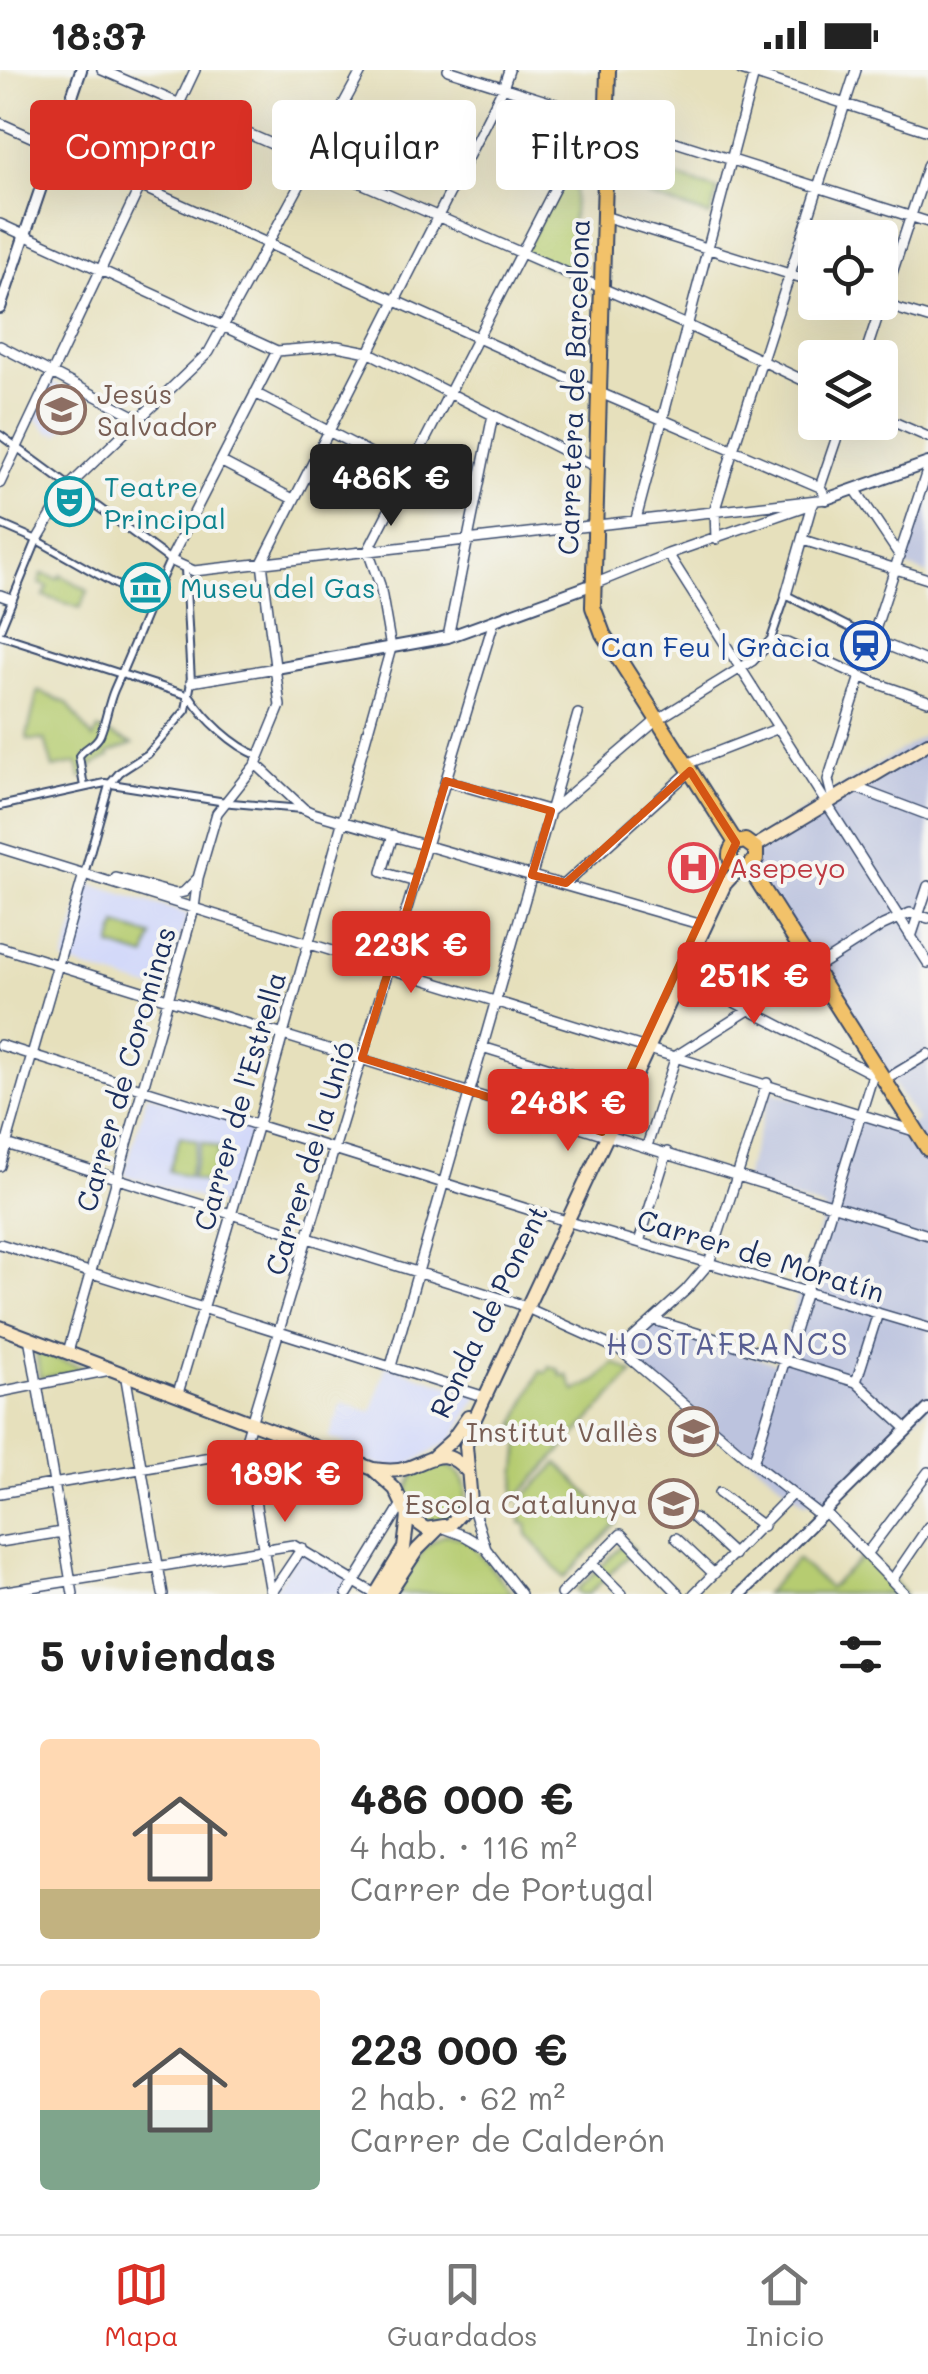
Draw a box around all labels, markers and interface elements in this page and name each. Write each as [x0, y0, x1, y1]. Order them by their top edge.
text: 18:37 [50, 10, 146, 60]
chip: Comprar [30, 100, 252, 190]
chip: Alquilar [272, 100, 476, 190]
chip: Filtros [496, 100, 675, 190]
street label: Carretera de Barcelona [549, 218, 597, 556]
map controls [798, 220, 898, 440]
button: locate [798, 220, 898, 320]
button: layers [798, 340, 898, 440]
place label: Jesús Salvador [97, 375, 218, 443]
school or university icon: Jesús Salvador [36, 383, 88, 435]
pin: 486K € [310, 444, 472, 529]
text: 486K € [332, 455, 450, 497]
place label: Teatre Principal [104, 468, 226, 536]
theatre icon: Teatre Principal [43, 476, 95, 528]
museum icon: Museu del Gas [119, 561, 171, 613]
place label: Museu del Gas [180, 569, 376, 605]
station icon: Can Feu | Gràcia [840, 620, 892, 672]
place label: Can Feu | Gràcia [601, 628, 831, 664]
hospital icon: Asepeyo [668, 841, 720, 893]
place label: Asepeyo [729, 849, 845, 885]
pin: 223K € [330, 911, 492, 996]
street label: Carrer de Corominas [67, 922, 183, 1216]
text: 223K € [354, 922, 468, 964]
pin: 251K € [673, 942, 835, 1027]
text: 251K € [699, 953, 809, 995]
street label: Carrer de l'Estrella [185, 967, 293, 1235]
street label: Carrer de la Unió [256, 1037, 362, 1279]
pin: 248K € [487, 1069, 649, 1154]
text: 248K € [510, 1080, 626, 1122]
street label: Ronda de Ponent [421, 1199, 555, 1423]
street label: Carrer de Moratín [633, 1200, 889, 1310]
district label: HOSTAFRANCS [606, 1323, 850, 1363]
school or university icon: Institut Vallès [667, 1405, 719, 1457]
place label: Institut Vallès [466, 1413, 658, 1449]
pin: 189K € [204, 1440, 366, 1525]
text: 189K € [229, 1451, 341, 1493]
school or university icon: Escola Catalunya [647, 1477, 699, 1529]
place label: Escola Catalunya [405, 1485, 638, 1521]
text: 5 viviendas [40, 1627, 276, 1682]
icon: filters [833, 1627, 888, 1682]
text: 486 000 € [350, 1770, 573, 1825]
icon: home [120, 1779, 240, 1899]
text: 4 hab. · 116 m² [350, 1825, 577, 1867]
text: Carrer de Portugal [350, 1867, 654, 1909]
text: 223 000 € [350, 2021, 567, 2076]
icon: home [120, 2030, 240, 2150]
text: 2 hab. · 62 m² [350, 2076, 565, 2118]
text: Carrer de Calderón [350, 2118, 665, 2160]
tab: Mapa [104, 2257, 179, 2353]
tab: Guardados [387, 2257, 538, 2353]
tab: Inicio [746, 2257, 824, 2353]

